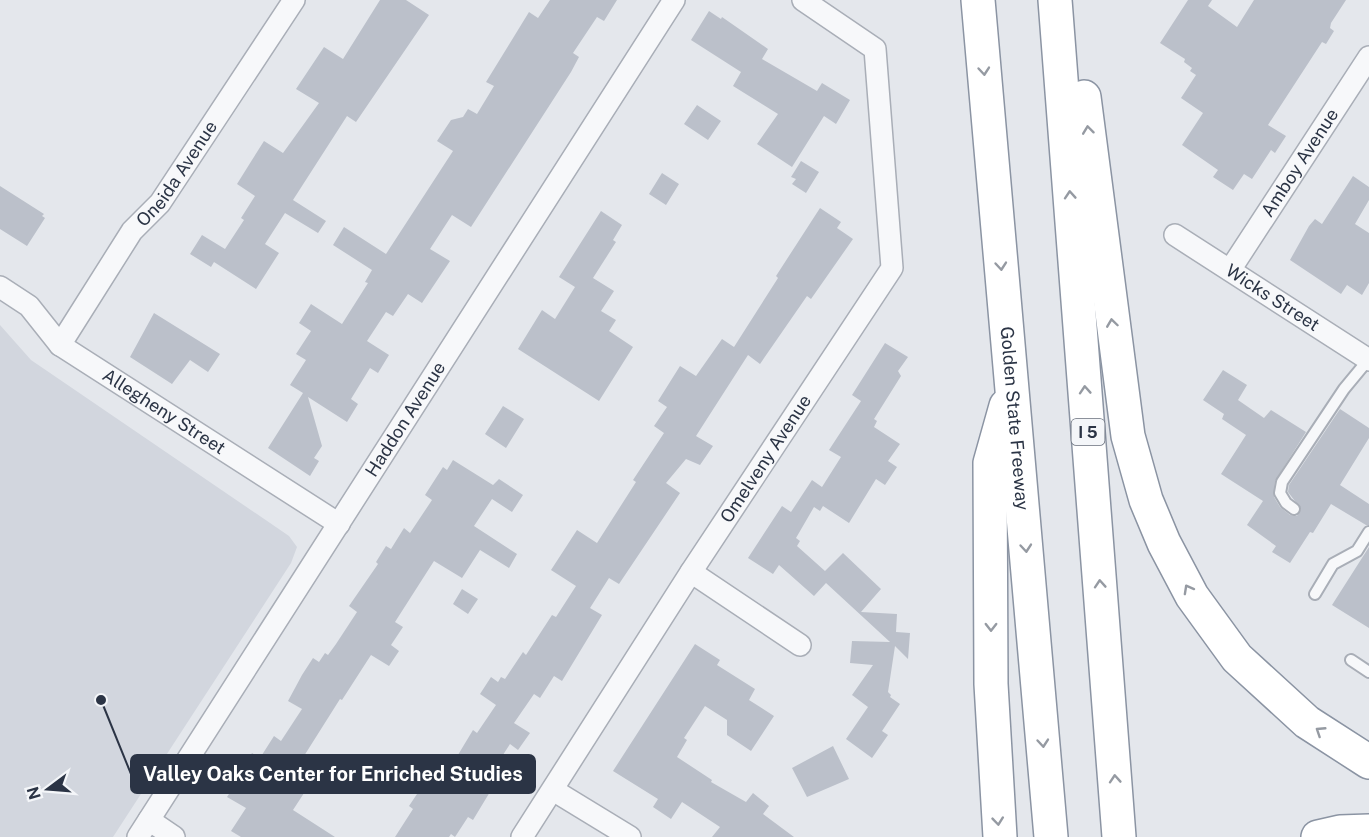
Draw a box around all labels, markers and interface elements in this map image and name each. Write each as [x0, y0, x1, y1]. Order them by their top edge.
one-way arrow [977, 67, 990, 76]
street label: Amboy Avenue [1257, 104, 1342, 221]
street label: Oneida Avenue [132, 117, 221, 231]
one-way arrow [1082, 125, 1094, 134]
one-way arrow [1064, 191, 1077, 200]
street label: Wicks Street [1222, 260, 1324, 335]
one-way arrow [994, 261, 1007, 270]
one-way arrow [1107, 319, 1119, 328]
street label: Golden State Freeway [997, 326, 1034, 512]
street label: Haddon Avenue [361, 358, 450, 480]
street label: Allegheny Street [99, 364, 229, 458]
one-way arrow [1079, 385, 1092, 394]
street label: Omelveny Avenue [716, 391, 815, 526]
road number: I 5 [1072, 419, 1104, 445]
one-way arrow [1019, 544, 1032, 553]
one-way arrow [1094, 580, 1107, 589]
one-way arrow [1184, 585, 1195, 595]
one-way arrow [985, 622, 997, 631]
one-way arrow [1316, 726, 1326, 738]
one-way arrow [1036, 738, 1049, 747]
callout: Valley Oaks Center for Enriched Studies [131, 755, 535, 793]
north arrow [18, 759, 78, 819]
text: Valley Oaks Center for Enriched Studies [143, 762, 523, 786]
one-way arrow [1108, 774, 1121, 783]
text: N [23, 784, 45, 802]
one-way arrow [991, 817, 1004, 826]

